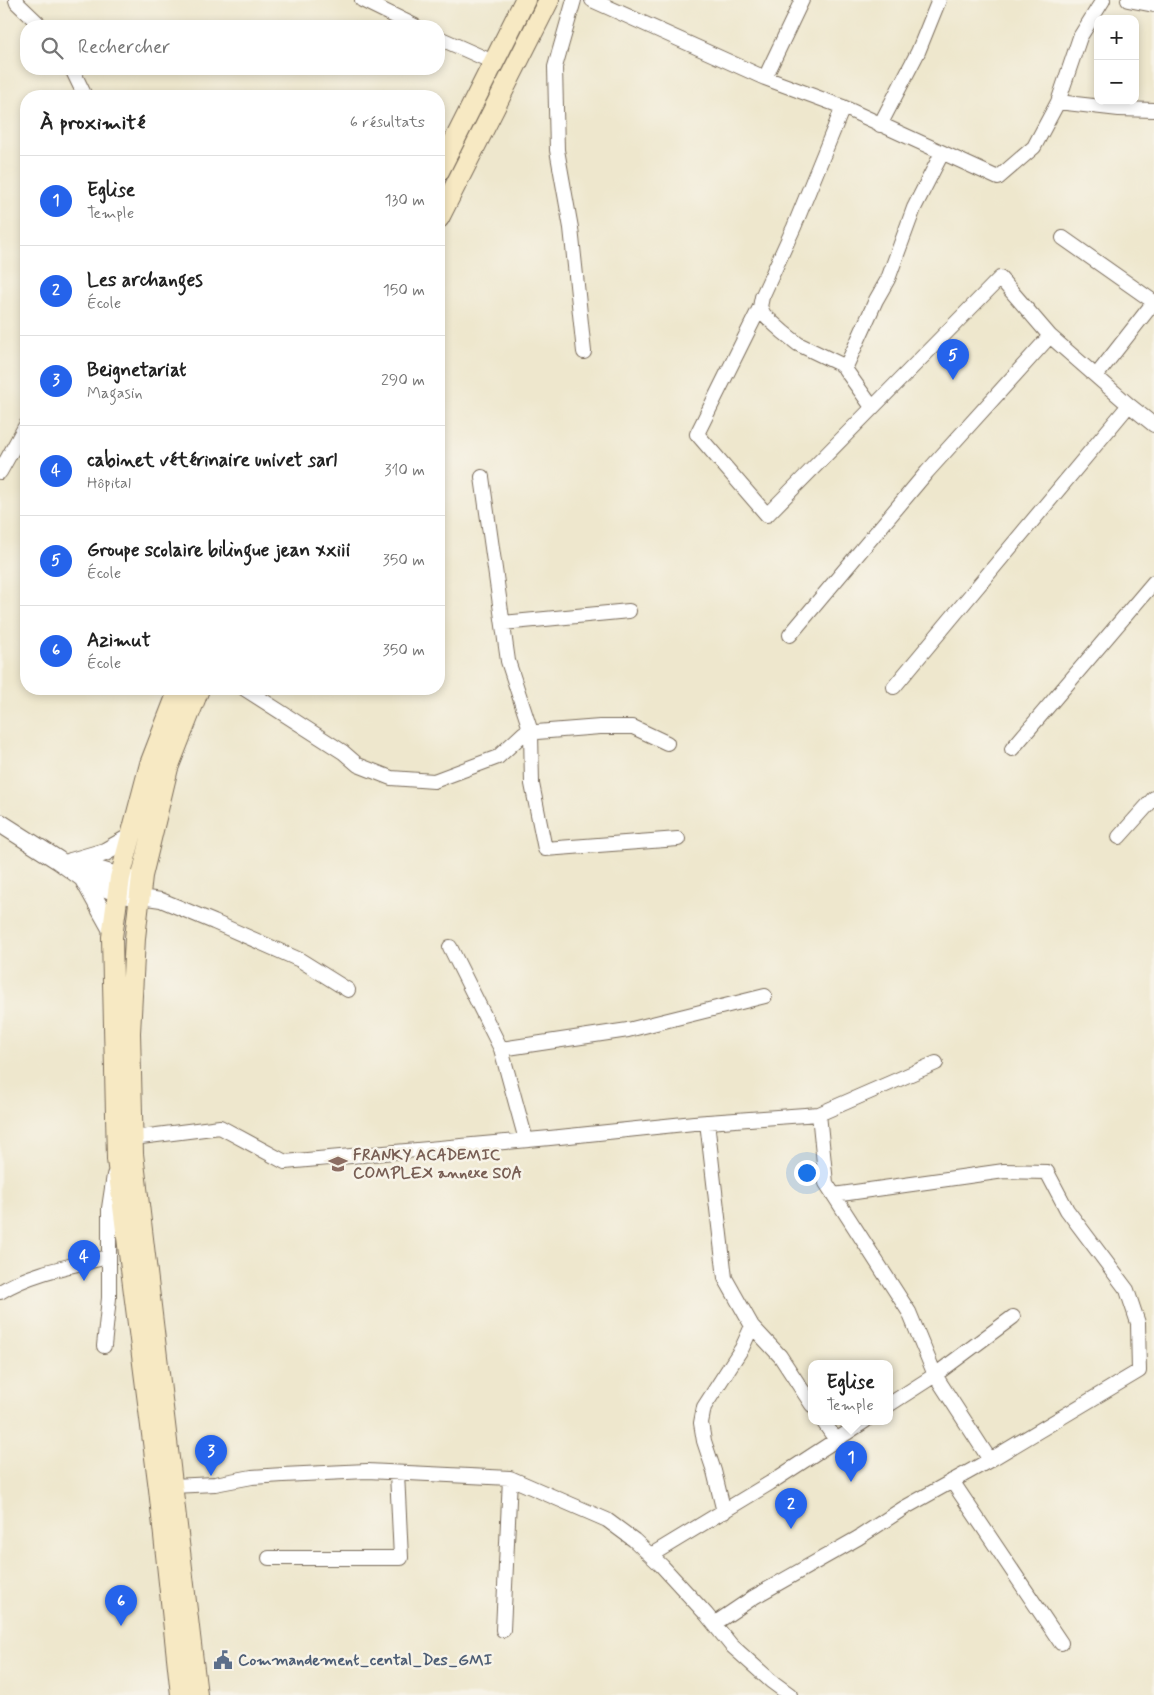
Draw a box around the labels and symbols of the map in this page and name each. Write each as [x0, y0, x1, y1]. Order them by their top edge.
pin: 5 [937, 339, 969, 380]
place label: FRANKY ACADEMIC COMPLEX annexe SOA [353, 1145, 522, 1184]
school or university icon: FRANKY ACADEMIC COMPLEX annexe SOA [327, 1153, 349, 1175]
your location [794, 1160, 820, 1186]
pin: 4 [68, 1240, 100, 1281]
pin: 3 [195, 1435, 227, 1476]
pin: 1 [835, 1441, 867, 1482]
pin: 2 [775, 1488, 807, 1529]
pin: 6 [105, 1585, 137, 1626]
public building icon: Commandement_cental_Des_GMI [212, 1649, 234, 1671]
place label: Commandement_cental_Des_GMI [238, 1650, 493, 1671]

